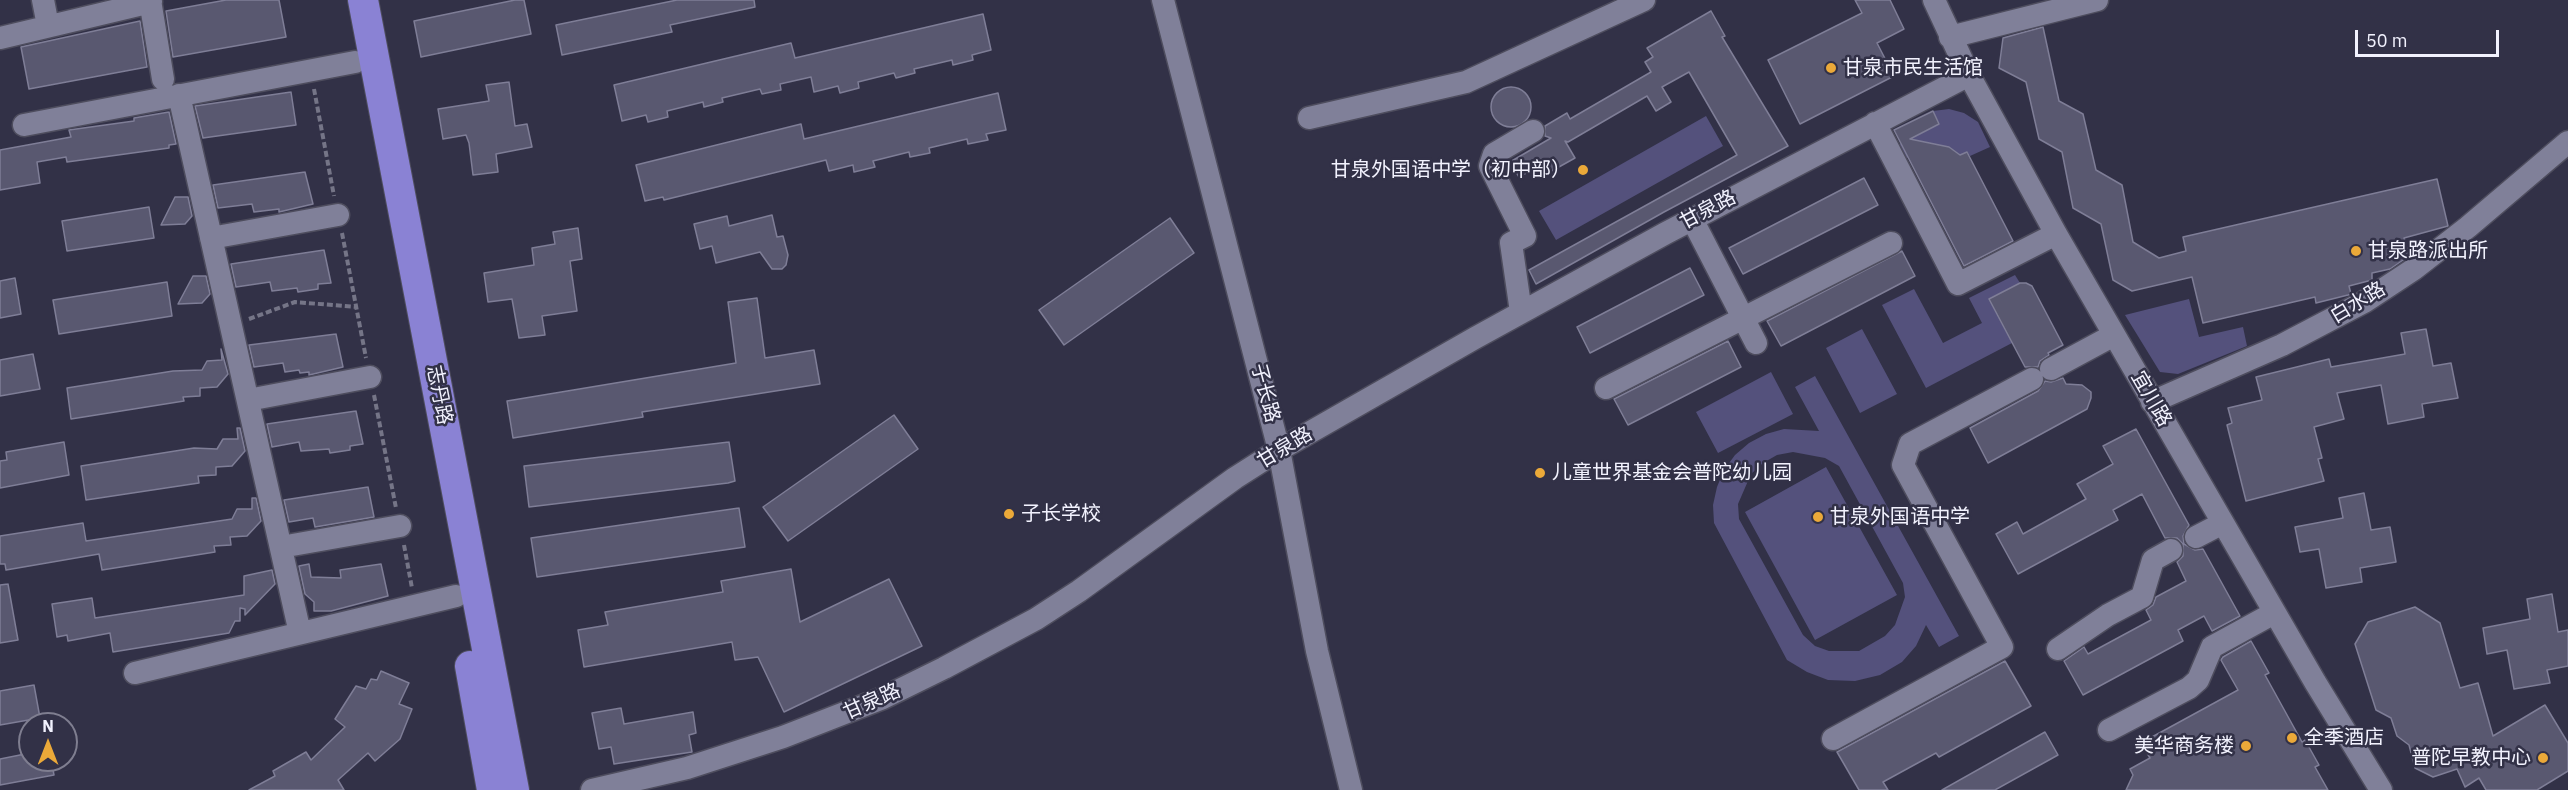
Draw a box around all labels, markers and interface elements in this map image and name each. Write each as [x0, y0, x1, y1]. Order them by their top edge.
scale bar [2358, 18, 2502, 56]
text: 50 m [2366, 29, 2408, 52]
place label: 甘泉市民生活馆 [1843, 56, 1983, 80]
marker: 甘泉市民生活馆 [1824, 61, 1838, 75]
place label: 甘泉外国语中学（初中部） [1331, 158, 1571, 182]
marker: 甘泉外国语中学（初中部） [1576, 163, 1590, 177]
street label: 甘泉路 [1676, 185, 1740, 235]
place label: 甘泉路派出所 [2368, 239, 2488, 263]
marker: 甘泉路派出所 [2349, 244, 2363, 258]
street label: 白水路 [2326, 277, 2390, 329]
street label: 子长路 [1246, 361, 1284, 425]
street label: 志丹路 [421, 363, 457, 427]
street label: 宜川路 [2126, 367, 2176, 431]
street label: 甘泉路 [1253, 422, 1317, 474]
place label: 儿童世界基金会普陀幼儿园 [1552, 461, 1792, 485]
marker: 儿童世界基金会普陀幼儿园 [1533, 466, 1547, 480]
place label: 子长学校 [1021, 502, 1101, 526]
place label: 甘泉外国语中学 [1830, 505, 1970, 529]
marker: 子长学校 [1002, 507, 1016, 521]
marker: 甘泉外国语中学 [1811, 510, 1825, 524]
street label: 甘泉路 [840, 679, 904, 725]
north arrow [18, 712, 78, 772]
text: N [42, 716, 54, 736]
place label: 全季酒店 [2304, 726, 2384, 750]
marker: 全季酒店 [2285, 731, 2299, 745]
place label: 美华商务楼 [2134, 734, 2234, 758]
marker: 美华商务楼 [2239, 739, 2253, 753]
place label: 普陀早教中心 [2411, 746, 2531, 770]
marker: 普陀早教中心 [2536, 751, 2550, 765]

